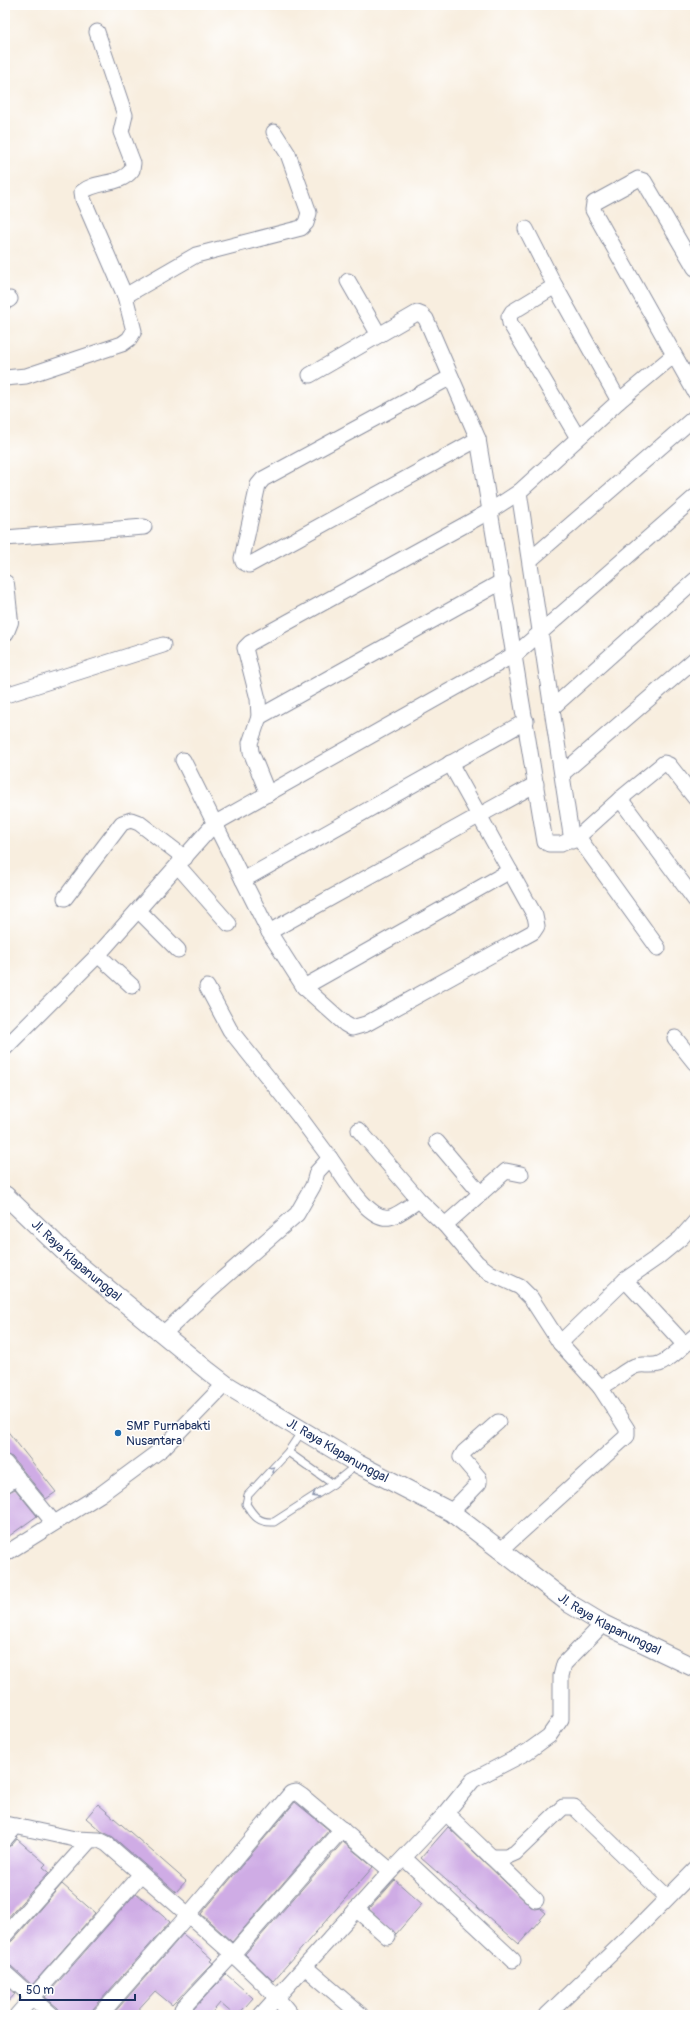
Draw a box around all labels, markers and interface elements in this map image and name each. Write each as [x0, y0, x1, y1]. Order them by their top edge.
street label: Jl. Raya Klapanunggal [28, 1216, 125, 1305]
street label: Jl. Raya Klapanunggal [283, 1415, 391, 1486]
place label: SMP Purnabakti Nusantara [126, 1418, 210, 1449]
marker: SMP Purnabakti Nusantara [113, 1428, 123, 1438]
one-way arrow [267, 1467, 274, 1474]
one-way arrow [312, 1491, 319, 1498]
street label: Jl. Raya Klapanunggal [555, 1590, 664, 1659]
scale bar [20, 1976, 135, 2002]
text: 50 m [26, 1983, 54, 1998]

